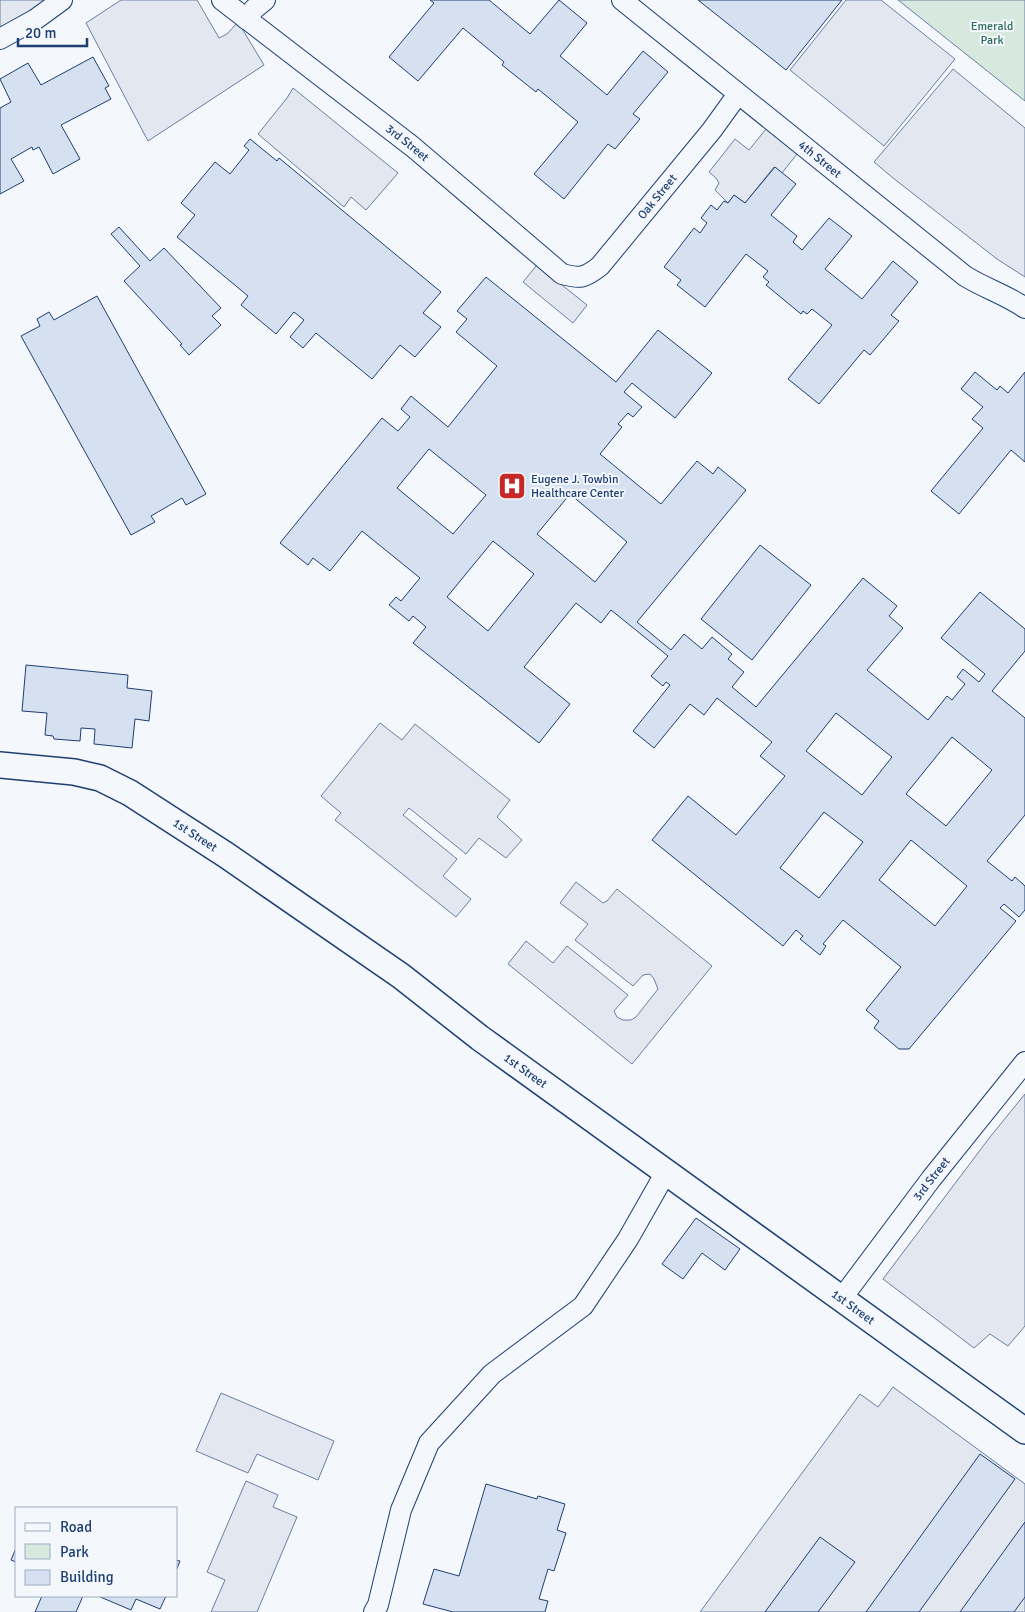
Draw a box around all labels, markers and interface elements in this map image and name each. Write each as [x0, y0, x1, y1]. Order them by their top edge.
scale bar [18, 15, 86, 47]
park label: Emerald Park [971, 19, 1013, 48]
text: 20 m [25, 24, 56, 42]
street label: 3rd Street [382, 122, 432, 165]
street label: 4th Street [795, 138, 844, 182]
street label: Oak Street [635, 171, 680, 222]
hospital icon: Eugene J. Towbin Healthcare Center [497, 471, 527, 501]
place label: Eugene J. Towbin Healthcare Center [531, 472, 625, 501]
street label: 1st Street [170, 816, 220, 855]
street label: 1st Street [500, 1050, 550, 1092]
street label: 3rd Street [910, 1154, 953, 1204]
street label: 1st Street [828, 1287, 877, 1328]
legend [15, 1507, 178, 1597]
text: Road [60, 1518, 92, 1536]
text: Park [60, 1543, 89, 1561]
text: Building [60, 1568, 114, 1586]

